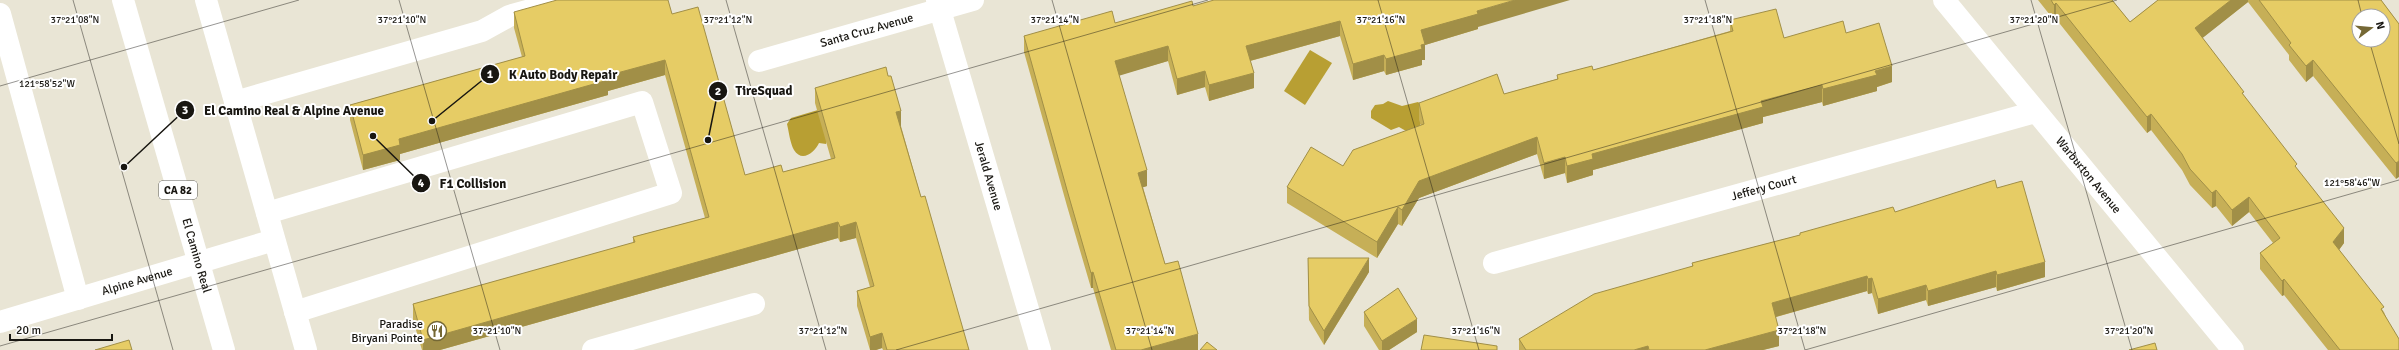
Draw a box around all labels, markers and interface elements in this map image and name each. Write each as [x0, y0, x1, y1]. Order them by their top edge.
north arrow [2351, 8, 2391, 48]
street label: Santa Cruz Avenue [819, 10, 915, 51]
text: 37°21'08"N [51, 14, 99, 26]
text: 37°21'10"N [378, 14, 426, 26]
text: 37°21'12"N [704, 14, 752, 26]
text: 37°21'14"N [1031, 14, 1079, 26]
text: 37°21'16"N [1357, 14, 1405, 26]
text: 37°21'18"N [1684, 14, 1732, 26]
text: 37°21'20"N [2010, 14, 2058, 26]
text: N [2373, 20, 2387, 31]
callout: K Auto Body Repair [480, 61, 625, 86]
text: 1 [487, 67, 494, 82]
text: K Auto Body Repair [509, 67, 618, 83]
text: 121°58'52"W [19, 78, 75, 90]
callout: TireSquad [708, 78, 801, 103]
text: TireSquad [736, 83, 792, 99]
text: 2 [715, 84, 721, 99]
callout: El Camino Real & Alpine Avenue [175, 98, 392, 123]
text: 3 [182, 103, 188, 118]
text: El Camino Real & Alpine Avenue [204, 103, 385, 119]
street label: Warburton Avenue [2052, 134, 2124, 217]
street label: Jerald Avenue [971, 139, 1006, 212]
callout: F1 Collision [411, 170, 514, 195]
street label: Jeffery Court [1730, 172, 1798, 204]
text: 4 [418, 176, 425, 191]
text: F1 Collision [440, 176, 506, 192]
text: 121°58'46"W [2324, 177, 2380, 189]
road number: CA 82 [159, 181, 197, 199]
street label: El Camino Real [178, 217, 214, 295]
street label: Alpine Avenue [100, 264, 174, 299]
scale bar [10, 316, 112, 342]
place label: Paradise Biryani Pointe [351, 317, 423, 346]
restaurant icon: Paradise Biryani Pointe [426, 320, 448, 342]
text: 20 m [16, 323, 41, 338]
text: 37°21'10"N [473, 325, 521, 337]
text: 37°21'12"N [799, 325, 847, 337]
text: 37°21'14"N [1126, 325, 1174, 337]
text: 37°21'16"N [1452, 325, 1500, 337]
text: 37°21'18"N [1778, 325, 1826, 337]
text: 37°21'20"N [2105, 325, 2153, 337]

